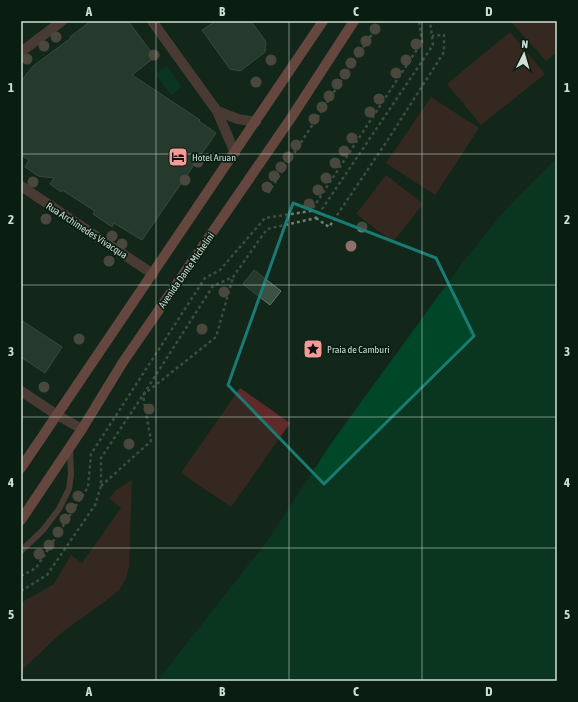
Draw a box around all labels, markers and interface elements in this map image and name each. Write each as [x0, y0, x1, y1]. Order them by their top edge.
text: A [85, 4, 93, 19]
text: B [219, 4, 226, 19]
text: C [353, 4, 359, 19]
text: D [485, 4, 493, 19]
north arrow [504, 34, 544, 74]
text: N [521, 38, 529, 50]
text: 1 [8, 80, 14, 95]
text: 1 [564, 80, 570, 95]
hotel icon: Hotel Aruan [167, 146, 189, 168]
place label: Hotel Aruan [192, 152, 236, 163]
street label: Rua Archimedes Vivacqua [44, 200, 130, 261]
text: 2 [8, 212, 14, 227]
text: 2 [564, 212, 570, 227]
street label: Avenida Dante Michelini [156, 231, 217, 310]
place icon: Praia de Camburi [302, 338, 324, 360]
text: 3 [8, 344, 14, 359]
place label: Praia de Camburi [327, 344, 389, 355]
text: 3 [564, 344, 570, 359]
text: 4 [7, 475, 14, 490]
text: 4 [563, 475, 570, 490]
text: 5 [8, 607, 14, 622]
text: 5 [564, 607, 570, 622]
text: A [85, 684, 93, 699]
text: B [219, 684, 226, 699]
text: C [353, 684, 359, 699]
text: D [485, 684, 493, 699]

